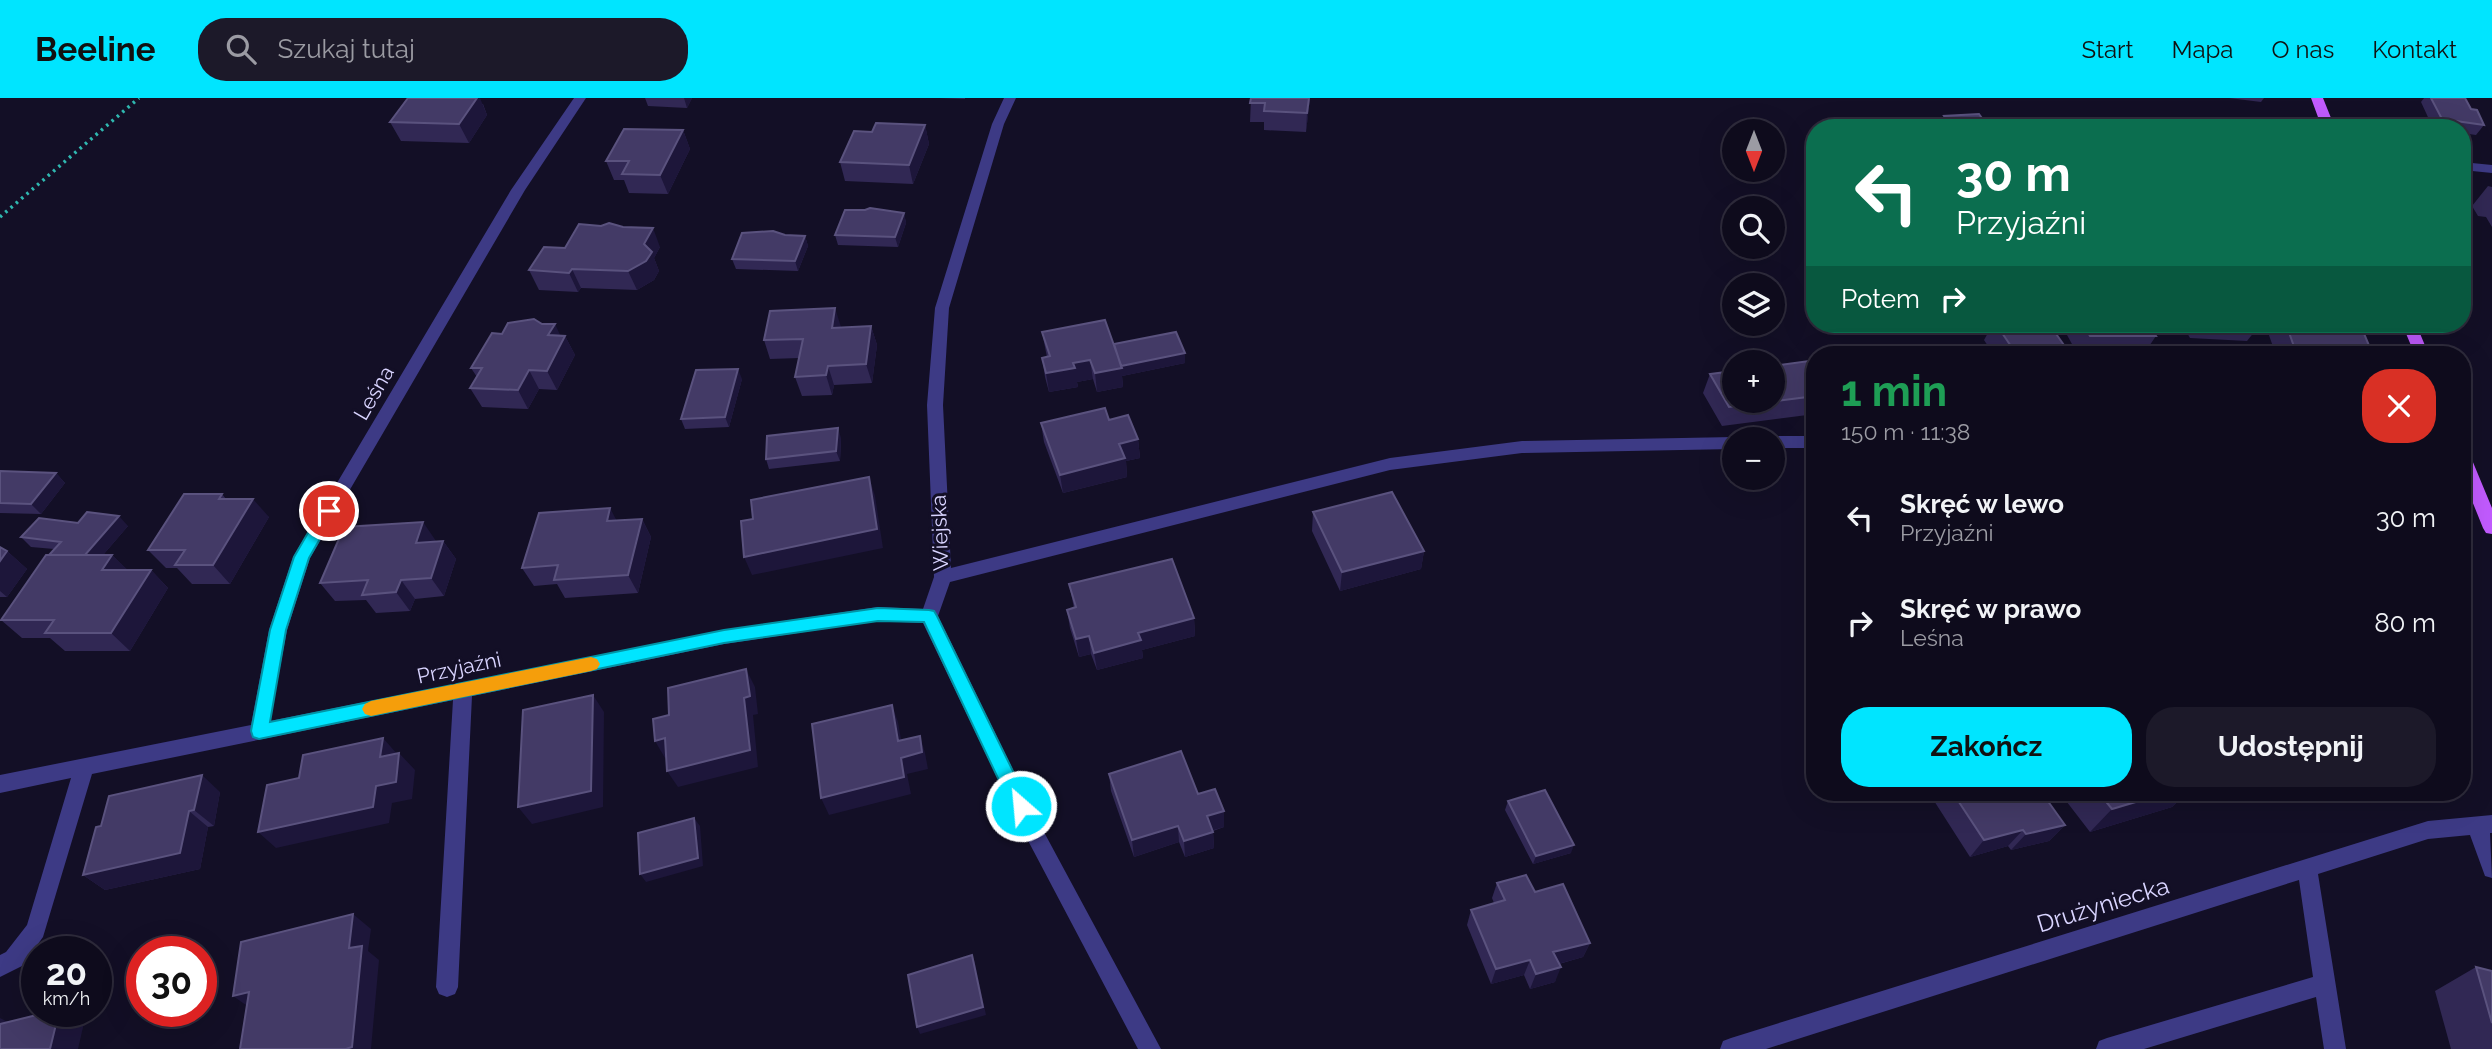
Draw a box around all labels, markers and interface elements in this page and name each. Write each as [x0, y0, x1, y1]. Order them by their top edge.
search box [198, 18, 688, 81]
text: Beeline [35, 30, 156, 69]
icon: search [222, 30, 260, 68]
text: Szukaj tutaj [278, 34, 415, 64]
text: Start [2082, 35, 2134, 64]
text: Mapa [2172, 35, 2233, 64]
text: O nas [2271, 35, 2334, 64]
text: Kontakt [2372, 35, 2457, 64]
north arrow [1722, 119, 1785, 182]
map controls [1722, 119, 1785, 490]
text: 30 m [1956, 145, 2071, 202]
icon: left [1841, 147, 1932, 238]
button: search [1722, 196, 1785, 259]
text: Przyjaźni [1956, 204, 2086, 241]
button: layers [1722, 273, 1785, 336]
icon: right [1934, 280, 1972, 318]
text: Potem [1841, 284, 1920, 314]
button: + [1722, 350, 1785, 413]
street label: Leśna [348, 361, 399, 424]
text: 1 min [1841, 367, 1947, 416]
button: close [2362, 369, 2436, 443]
text: 150 m · 11:38 [1841, 418, 1970, 445]
button: − [1722, 427, 1785, 490]
pin [299, 481, 359, 541]
text: Skręć w lewo [1900, 489, 2064, 519]
icon: arrive [310, 492, 348, 530]
street label: Wiejska [926, 494, 953, 572]
icon: left [1841, 499, 1879, 537]
text: 30 m [2376, 503, 2436, 533]
text: Przyjaźni [1900, 519, 1994, 546]
text: Skręć w prawo [1900, 594, 2081, 624]
icon: right [1841, 604, 1879, 642]
text: 80 m [2374, 608, 2436, 638]
text: Leśna [1900, 624, 1964, 651]
street label: Przyjaźni [414, 646, 503, 689]
button: Zakończ [1841, 707, 2132, 787]
button: Udostępnij [2146, 707, 2436, 787]
position arrow [984, 769, 1058, 843]
street label: Drużyniecka [2033, 871, 2173, 938]
speed limit sign: 30 [126, 936, 217, 1027]
text: 20 [46, 952, 87, 993]
text: km/h [43, 988, 90, 1009]

